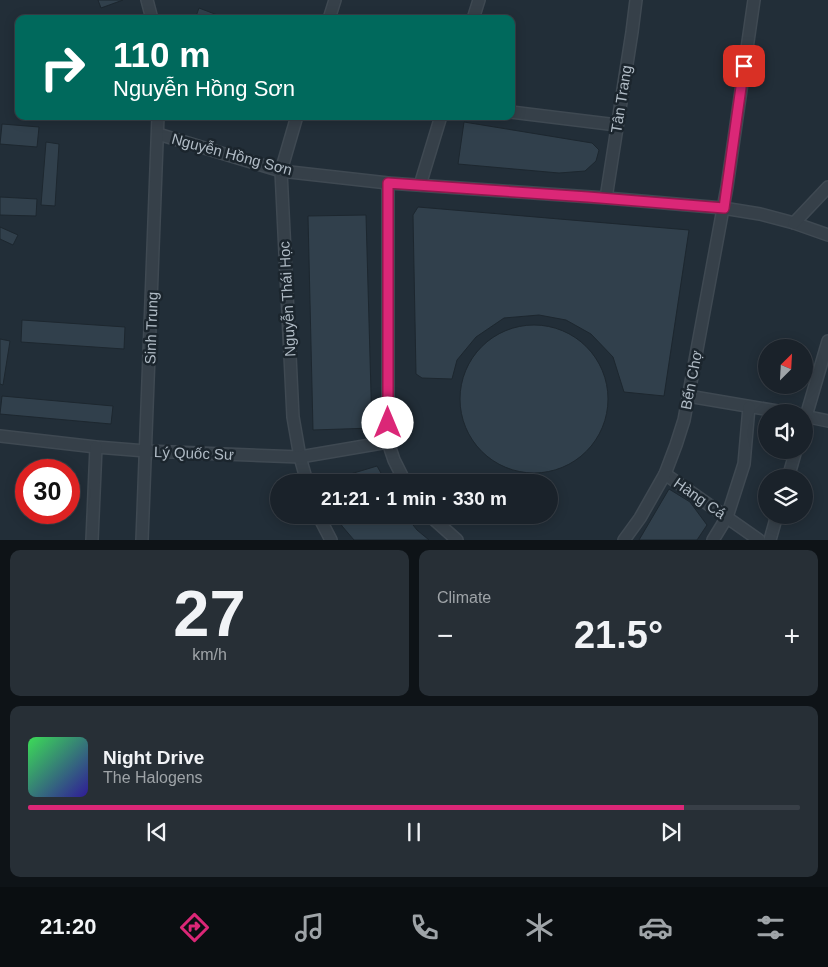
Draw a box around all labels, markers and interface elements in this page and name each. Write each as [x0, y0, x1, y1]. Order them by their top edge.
icon: right [30, 35, 95, 100]
text: 110 m [113, 35, 210, 74]
pin [723, 45, 765, 87]
icon: arrive [730, 52, 758, 80]
street label: Tân Trang [607, 64, 635, 134]
text: Nguyễn Hồng Sơn [113, 76, 295, 101]
street label: Nguyễn Hồng Sơn [170, 130, 294, 178]
street label: Nguyễn Thái Học [275, 240, 299, 357]
street label: Sinh Trung [141, 291, 161, 365]
north arrow [758, 339, 812, 394]
map controls [758, 339, 813, 524]
street label: Bến Chợ [677, 349, 705, 411]
position arrow [361, 396, 413, 448]
button: sound [758, 404, 813, 459]
street label: Lý Quốc Sư [154, 443, 234, 463]
speed limit sign: 30 [15, 459, 80, 524]
button: layers [758, 469, 813, 524]
street label: Hàng Cá [671, 474, 730, 522]
text: 21:21 · 1 min · 330 m [321, 488, 507, 509]
text: 27 [173, 577, 246, 650]
text: Climate [437, 589, 491, 606]
text: 21.5° [574, 614, 663, 656]
text: − [437, 620, 453, 651]
text: + [784, 620, 800, 651]
text: km/h [192, 646, 227, 663]
text: Night Drive [103, 747, 204, 768]
text: The Halogens [103, 769, 203, 786]
icon: previous [143, 818, 171, 846]
icon: pause [400, 818, 428, 846]
icon: next [657, 818, 685, 846]
icon: directions [177, 910, 212, 945]
icon: music [292, 910, 327, 945]
icon: phone [407, 910, 442, 945]
icon: climate [522, 910, 557, 945]
icon: car [638, 910, 673, 945]
icon: filters [753, 910, 788, 945]
text: 21:20 [40, 914, 96, 939]

